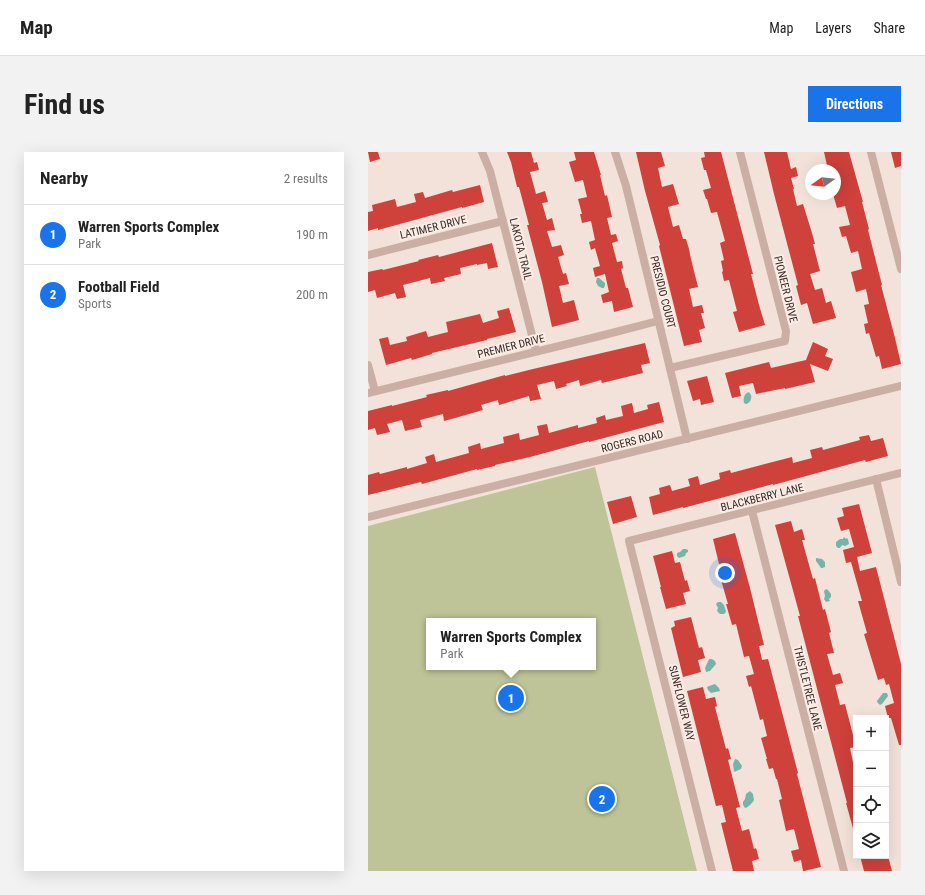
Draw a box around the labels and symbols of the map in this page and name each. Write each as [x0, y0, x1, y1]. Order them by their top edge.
north arrow [805, 164, 841, 200]
street label: LATIMER DRIVE [399, 213, 468, 242]
street label: LAKOTA TRAIL [506, 217, 535, 282]
street label: PRESIDIO COURT [647, 255, 678, 330]
street label: PIONEER DRIVE [771, 255, 800, 324]
street label: PREMIER DRIVE [476, 332, 547, 361]
street label: ROGERS ROAD [600, 428, 664, 455]
street label: BLACKBERRY LANE [719, 481, 805, 514]
your location [715, 563, 735, 583]
street label: THISTLETREE LANE [791, 645, 824, 732]
street label: SUNFLOWER WAY [666, 664, 697, 742]
pin: 1 [498, 683, 524, 713]
pin: 2 [589, 784, 615, 814]

